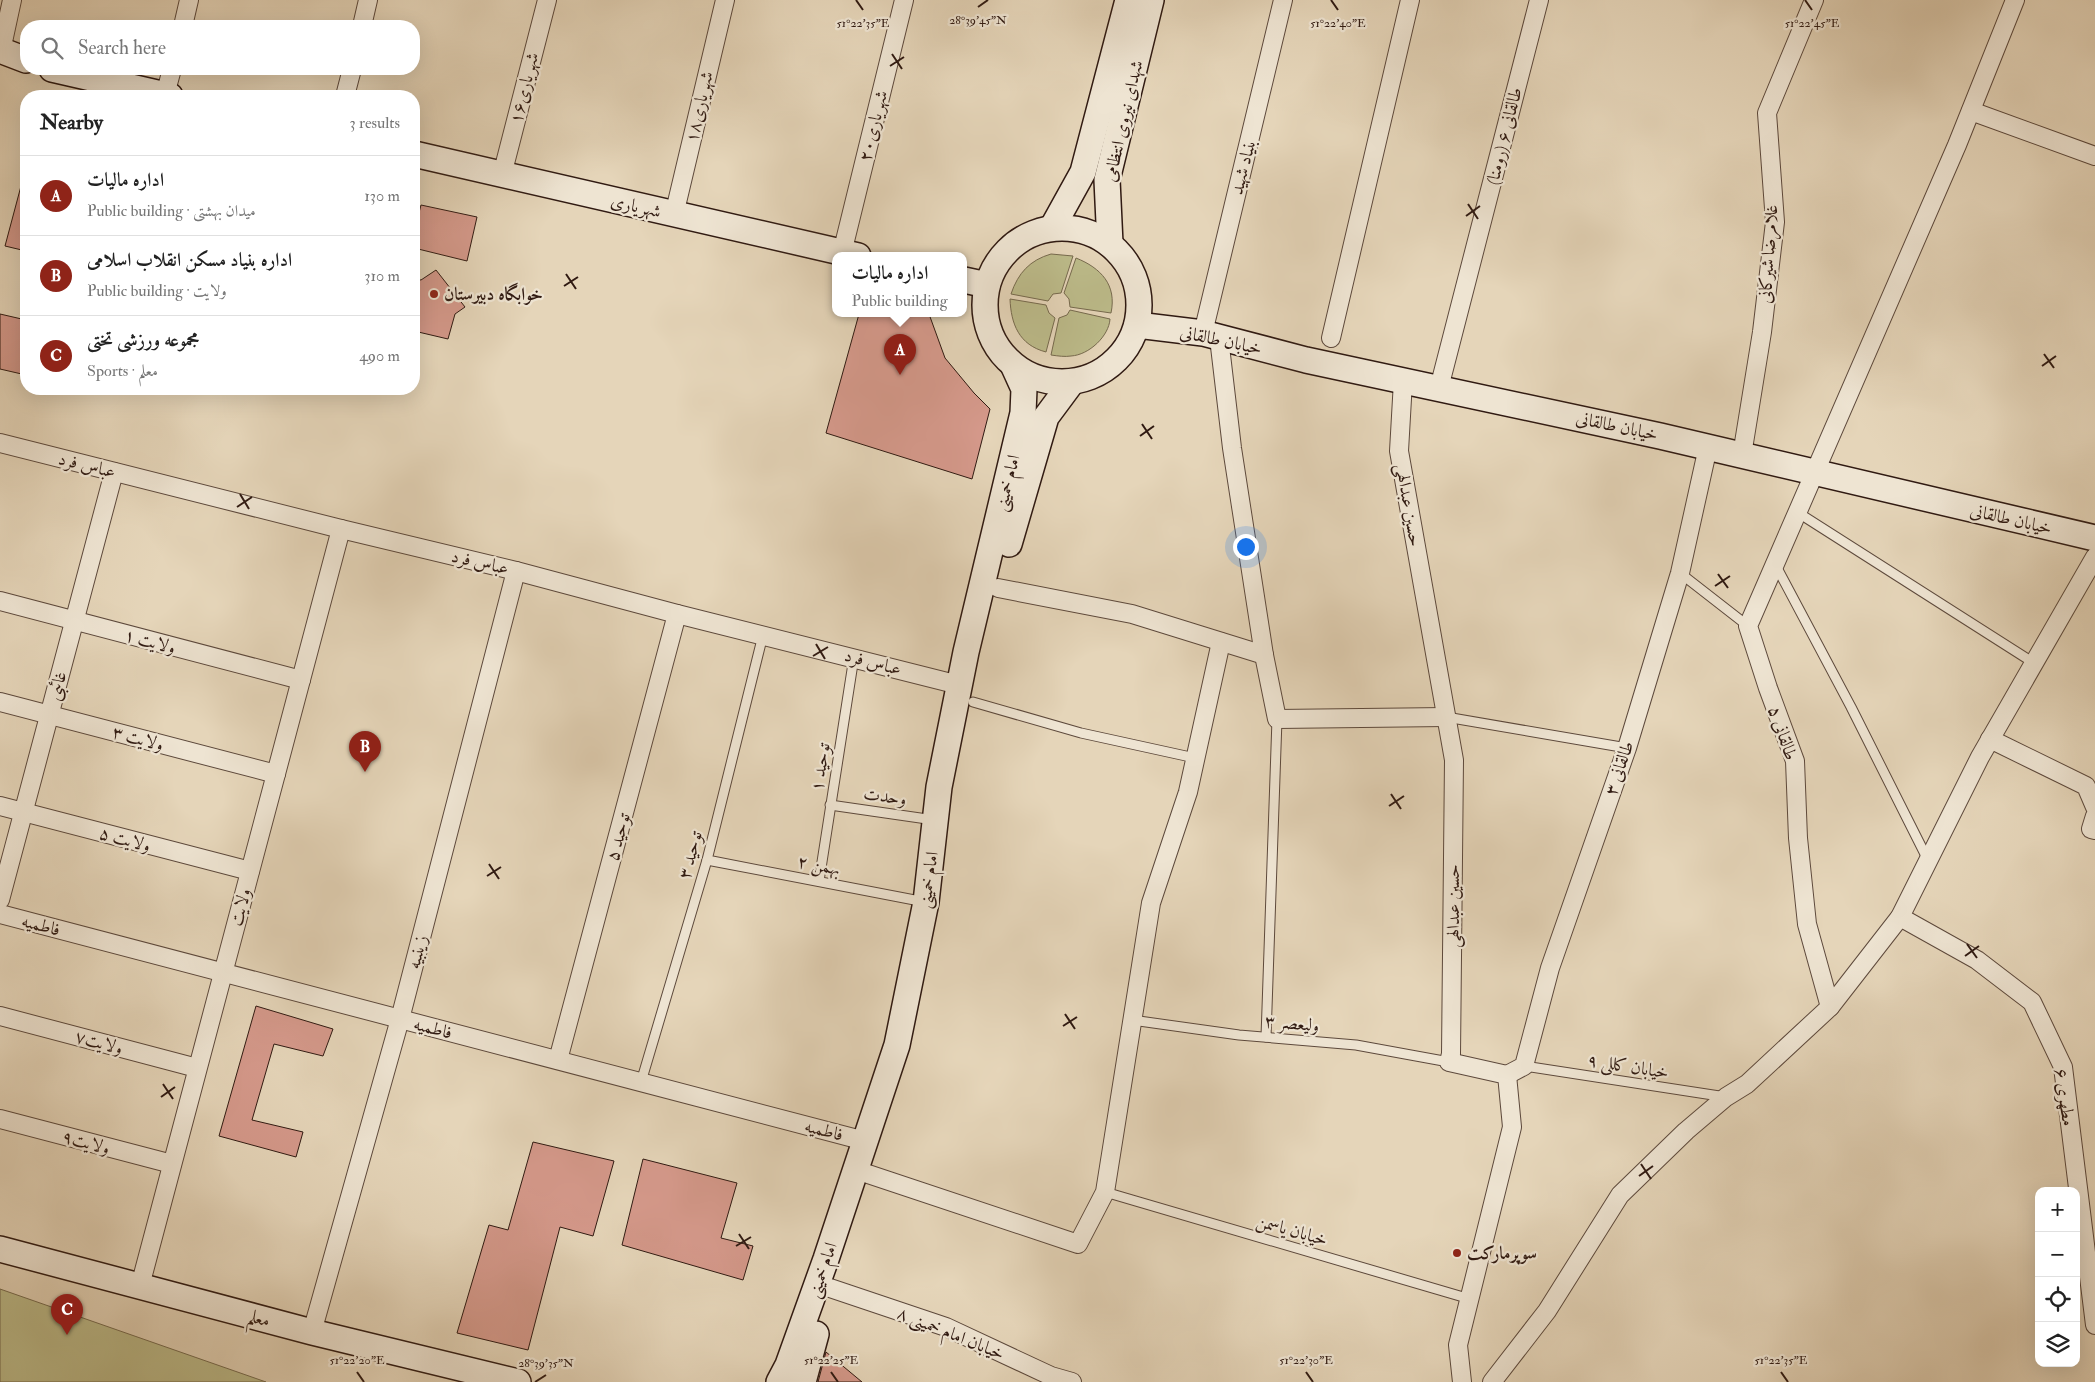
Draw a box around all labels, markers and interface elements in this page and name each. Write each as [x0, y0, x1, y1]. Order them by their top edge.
text: 28°39'45"N [949, 13, 1007, 28]
text: 51°22'35"E [837, 16, 890, 31]
text: 51°22'40"E [1310, 16, 1366, 31]
text: 51°22'45"E [1785, 16, 1840, 31]
search box [20, 20, 420, 75]
icon: search [38, 34, 66, 62]
text: Search here [78, 36, 166, 60]
street label: شهریاری۱۶ [505, 50, 544, 126]
street label: شهدای نیروی انتظامی [1098, 58, 1149, 184]
street label: شهریاری۱۸ [680, 69, 719, 145]
street label: طالقانی ۶ (رومنا) [1481, 85, 1528, 187]
street label: شهریاری۲۰ [854, 88, 893, 164]
text: Nearby [40, 109, 103, 136]
text: 3 results [349, 113, 400, 133]
street label: بنیاد شهید [1226, 137, 1261, 197]
text: اداره مالیات [87, 168, 164, 192]
text: A [51, 186, 61, 206]
text: 130 m [364, 186, 400, 206]
street label: شهریاری [608, 190, 663, 223]
text: Public building · میدان بهشتی [87, 201, 256, 221]
street label: غلامرضا شیرکانی [1754, 204, 1784, 304]
text: اداره بنیاد مسکن انقلاب اسلامی [87, 248, 292, 272]
popup [832, 252, 967, 317]
text: اداره مالیات [851, 261, 929, 285]
text: B [51, 266, 61, 286]
text: 310 m [364, 266, 400, 286]
text: Public building · ولایت [87, 281, 227, 301]
place label: خوابگاه دبیرستان [444, 282, 543, 306]
marker: خوابگاه دبیرستان [428, 288, 440, 300]
text: Public building [851, 291, 948, 311]
street label: خیابان طالقانی [1178, 321, 1264, 360]
text: مجموعه ورزشی تختی [87, 328, 199, 352]
pin: A [884, 334, 916, 375]
text: C [50, 346, 62, 366]
text: 490 m [359, 346, 400, 366]
text: Sports · معلم [87, 361, 158, 381]
street label: خیابان طالقانی [1574, 407, 1660, 446]
street label: عباس فرد [56, 447, 118, 484]
street label: امام خمینی [989, 452, 1030, 515]
street label: حسین عبدالهی [1390, 462, 1427, 548]
street label: خیابان طالقانی [1968, 499, 2054, 540]
your location [1233, 534, 1259, 560]
street label: عباس فرد [449, 545, 511, 580]
street label: ولایت ۱ [122, 624, 178, 659]
street label: عباس فرد [842, 644, 904, 681]
street label: غائبی [43, 669, 74, 704]
street label: طالقانی ۵ [1763, 703, 1803, 763]
street label: ولایت ۳ [110, 721, 166, 756]
pin: B [349, 731, 381, 772]
street label: طالقانی ۳ [1599, 738, 1639, 798]
street label: توحید ۱ [805, 741, 836, 793]
street label: وحدت [862, 782, 908, 811]
street label: توحید ۵ [601, 810, 636, 864]
street label: ولایت ۵ [97, 822, 153, 857]
street label: توحید ۳ [673, 828, 708, 882]
street label: بهمن ۲ [795, 850, 842, 881]
street label: امام خمینی [913, 850, 948, 911]
street label: حسین عبدالهی [1442, 864, 1465, 948]
street label: ولایت [224, 886, 257, 928]
street label: فاطمیه [19, 909, 63, 942]
street label: زینبیه [402, 933, 433, 972]
street label: ولیعصر ۳ [1264, 1010, 1320, 1037]
street label: فاطمیه [411, 1012, 455, 1045]
street label: ولایت۷ [72, 1025, 125, 1060]
street label: خیابان کللی ۹ [1585, 1049, 1670, 1085]
street label: مطهری ۶ [2049, 1067, 2080, 1127]
street label: فاطمیه [802, 1114, 846, 1147]
street label: ولایت۹ [59, 1125, 112, 1160]
map controls [2035, 1187, 2080, 1367]
button: + [2035, 1187, 2080, 1232]
street label: خیابان یاسمن [1254, 1209, 1330, 1252]
button: − [2035, 1232, 2080, 1277]
street label: امام خمینی [802, 1239, 847, 1302]
place label: سوپرمارکت [1467, 1242, 1537, 1265]
marker: سوپرمارکت [1451, 1247, 1463, 1259]
button: locate [2035, 1277, 2080, 1322]
pin: C [51, 1294, 83, 1335]
street label: خیابان امام خمینی ۸ [892, 1301, 1008, 1369]
street label: معلم [244, 1304, 273, 1338]
button: layers [2035, 1322, 2080, 1367]
text: 51°22'20"E [329, 1353, 385, 1368]
text: 51°22'25"E [804, 1353, 858, 1368]
text: 51°22'30"E [1279, 1353, 1333, 1368]
text: 51°22'35"E [1755, 1353, 1808, 1368]
text: 28°39'35"N [518, 1356, 574, 1371]

